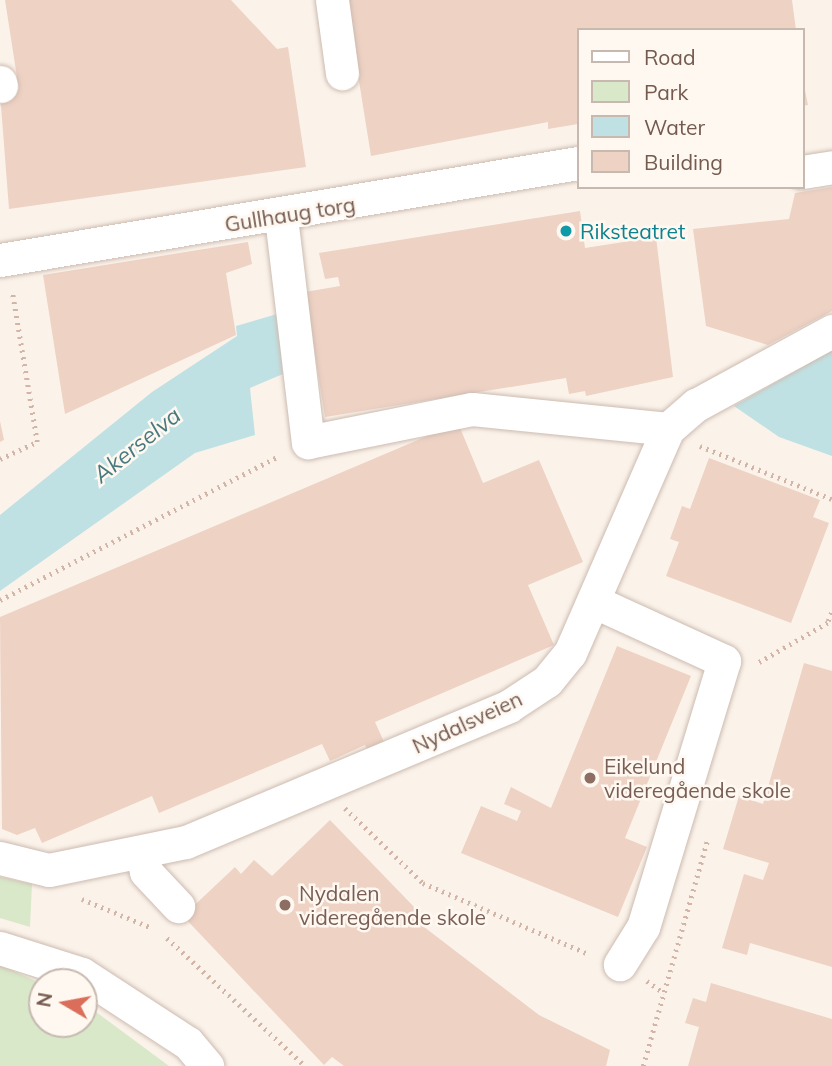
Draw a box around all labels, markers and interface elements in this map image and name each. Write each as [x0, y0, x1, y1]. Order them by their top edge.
legend [576, 28, 804, 189]
text: Road [644, 44, 695, 70]
text: Park [644, 79, 688, 105]
text: Water [644, 114, 705, 140]
text: Building [644, 149, 723, 175]
street label: Gullhaug torg [223, 191, 357, 237]
place label: Riksteatret [580, 218, 685, 244]
marker: Riksteatret [558, 223, 574, 239]
water label: Akerselva [88, 401, 186, 489]
street label: Nydalsveien [408, 686, 526, 758]
place label: Eikelund videregående skole [604, 753, 791, 803]
marker: Eikelund videregående skole [582, 770, 598, 786]
place label: Nydalen videregående skole [299, 880, 486, 930]
marker: Nydalen videregående skole [277, 897, 293, 913]
north arrow [28, 968, 98, 1038]
text: N [31, 991, 57, 1009]

